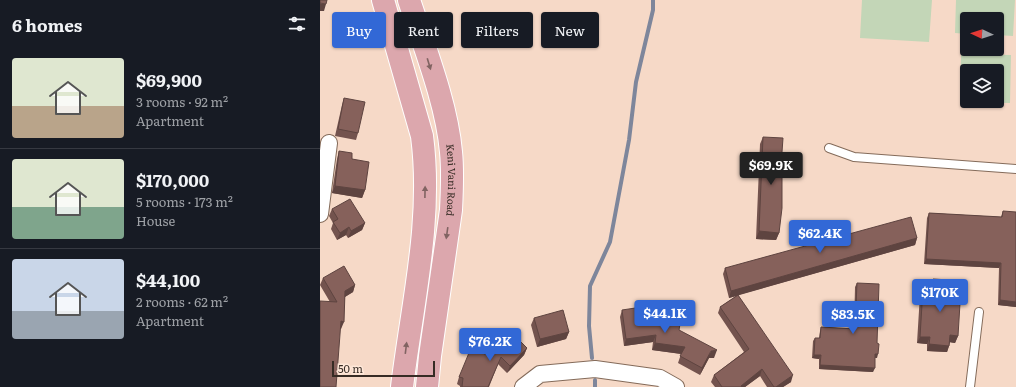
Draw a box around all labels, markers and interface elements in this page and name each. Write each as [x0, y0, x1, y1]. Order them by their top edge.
text: 6 homes [12, 12, 82, 37]
chip: Buy [332, 12, 386, 48]
chip: Rent [394, 12, 453, 48]
chip: Filters [461, 12, 533, 48]
chip: New [541, 12, 599, 48]
north arrow [960, 12, 1004, 56]
map controls [960, 12, 1004, 108]
icon: filters [286, 13, 308, 35]
one-way arrow [426, 58, 432, 70]
button: layers [960, 64, 1004, 108]
text: $69,900 [136, 67, 202, 92]
icon: home [44, 74, 92, 122]
text: 3 rooms · 92 m² [136, 92, 228, 111]
text: Apartment [136, 111, 204, 130]
street label: Keni Vani Road [443, 143, 460, 217]
pin: $69.9K [738, 152, 804, 186]
text: $69.9K [749, 155, 793, 174]
text: $170,000 [136, 167, 209, 192]
icon: home [44, 175, 92, 223]
one-way arrow [422, 185, 428, 198]
text: 5 rooms · 173 m² [136, 192, 233, 211]
text: House [136, 211, 175, 230]
pin: $62.4K [787, 220, 853, 254]
text: $62.4K [798, 223, 842, 242]
one-way arrow [444, 227, 450, 239]
text: $44,100 [136, 267, 200, 292]
icon: home [44, 275, 92, 323]
pin: $170K [912, 279, 968, 313]
text: $170K [921, 282, 959, 301]
text: 2 rooms · 62 m² [136, 292, 228, 311]
pin: $44.1K [632, 300, 698, 334]
pin: $83.5K [820, 301, 886, 335]
text: $44.1K [643, 303, 687, 322]
text: $83.5K [831, 304, 875, 323]
text: Apartment [136, 311, 204, 330]
pin: $76.2K [457, 328, 523, 362]
text: $76.2K [468, 331, 512, 350]
one-way arrow [403, 342, 410, 354]
scale bar [332, 359, 435, 378]
text: 50 m [338, 360, 363, 376]

